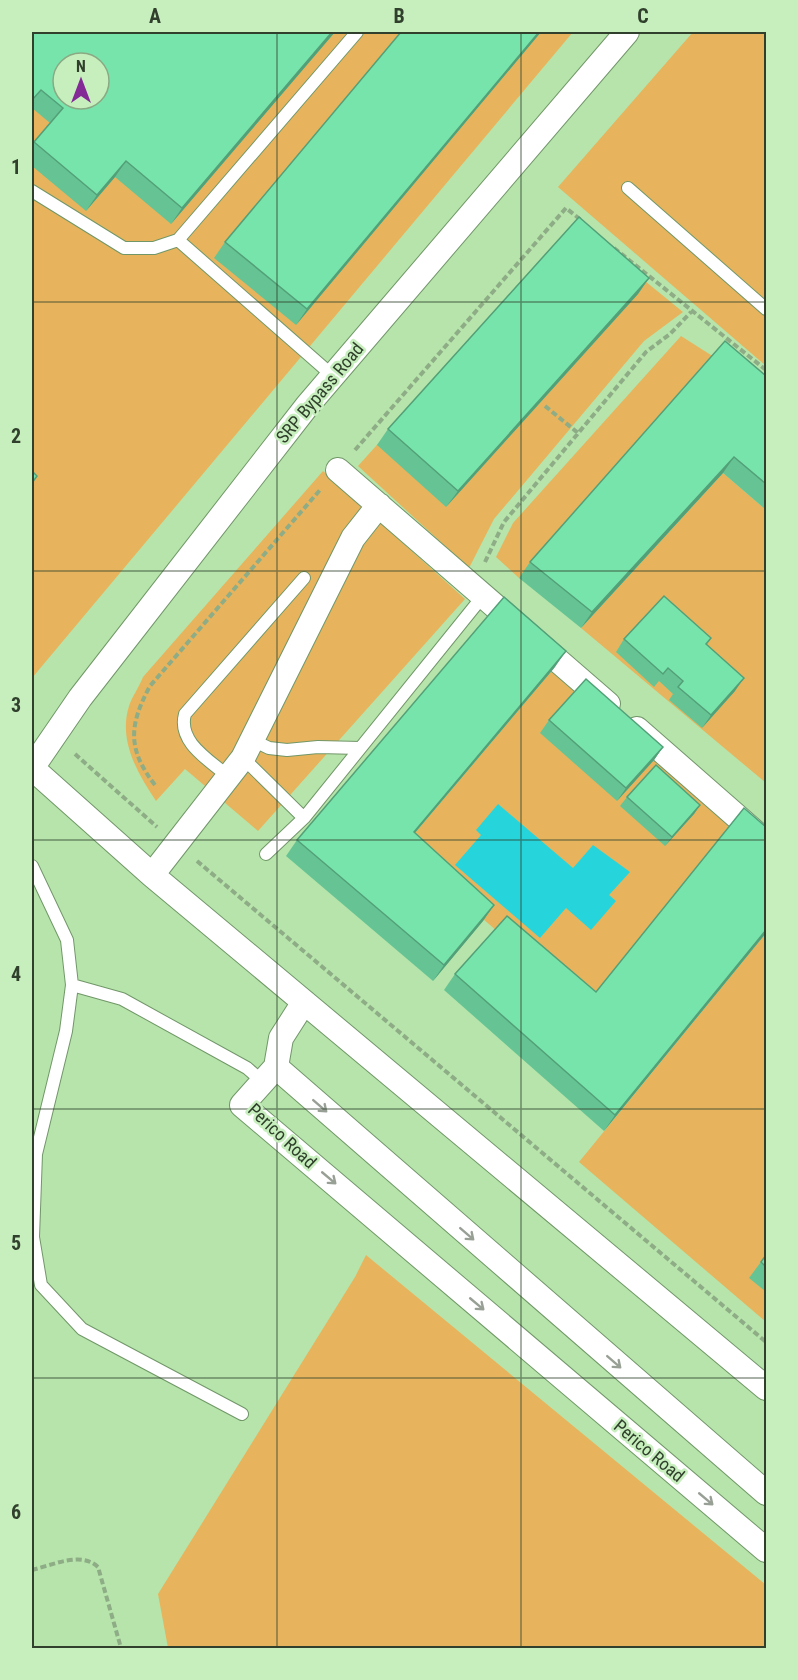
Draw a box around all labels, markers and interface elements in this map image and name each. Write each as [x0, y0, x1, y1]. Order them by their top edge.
text: A [149, 4, 161, 28]
text: B [393, 4, 405, 28]
text: C [637, 4, 649, 28]
north arrow [51, 51, 111, 111]
text: N [76, 57, 86, 76]
text: 1 [11, 155, 21, 179]
street label: SRP Bypass Road [272, 338, 368, 447]
text: 2 [11, 424, 21, 448]
text: 3 [11, 693, 21, 717]
text: 4 [11, 962, 21, 986]
street label: Perico Road [244, 1099, 321, 1172]
one-way arrow [312, 1099, 327, 1113]
one-way arrow [321, 1171, 336, 1185]
one-way arrow [459, 1227, 474, 1241]
text: 5 [11, 1231, 21, 1255]
one-way arrow [469, 1298, 485, 1311]
one-way arrow [606, 1355, 621, 1369]
street label: Perico Road [610, 1415, 689, 1486]
one-way arrow [698, 1492, 713, 1506]
text: 6 [11, 1500, 21, 1524]

